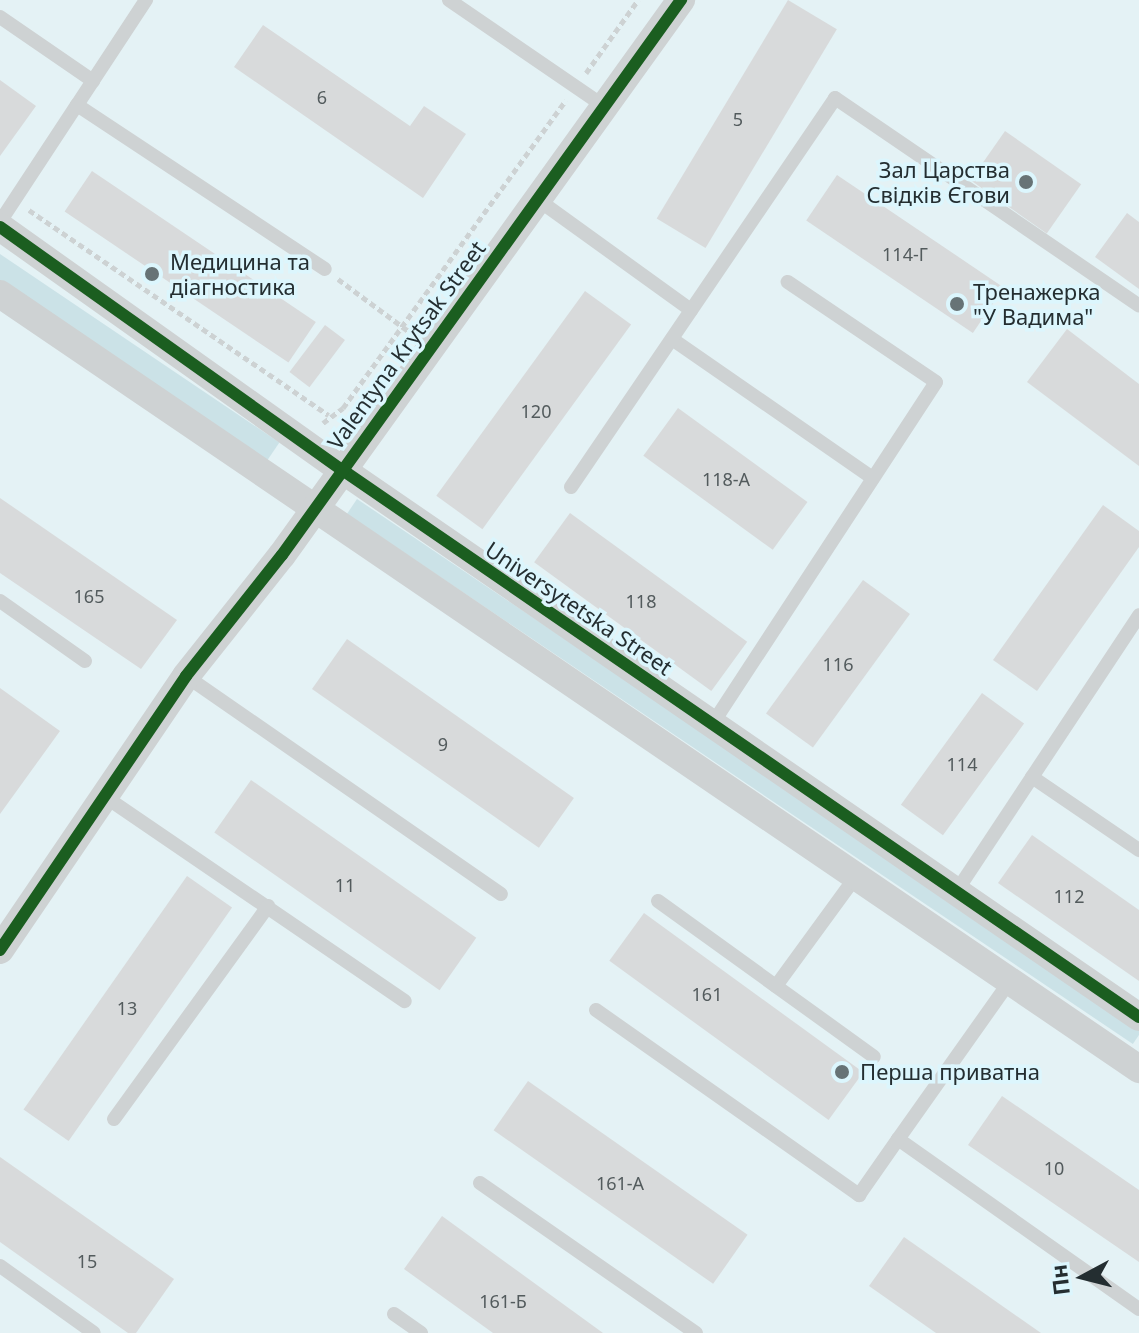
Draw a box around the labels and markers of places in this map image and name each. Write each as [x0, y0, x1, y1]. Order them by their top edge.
place label: Зал Царства Свідків Єгови [866, 156, 1010, 208]
marker: Зал Царства Свідків Єгови [1017, 173, 1035, 191]
place label: Медицина та діагностика [170, 248, 310, 300]
marker: Медицина та діагностика [141, 263, 163, 285]
place label: Тренажерка "У Вадима" [973, 278, 1101, 330]
marker: Тренажерка "У Вадима" [948, 295, 966, 313]
place label: Перша приватна [860, 1059, 1040, 1085]
marker: Перша приватна [831, 1061, 853, 1083]

